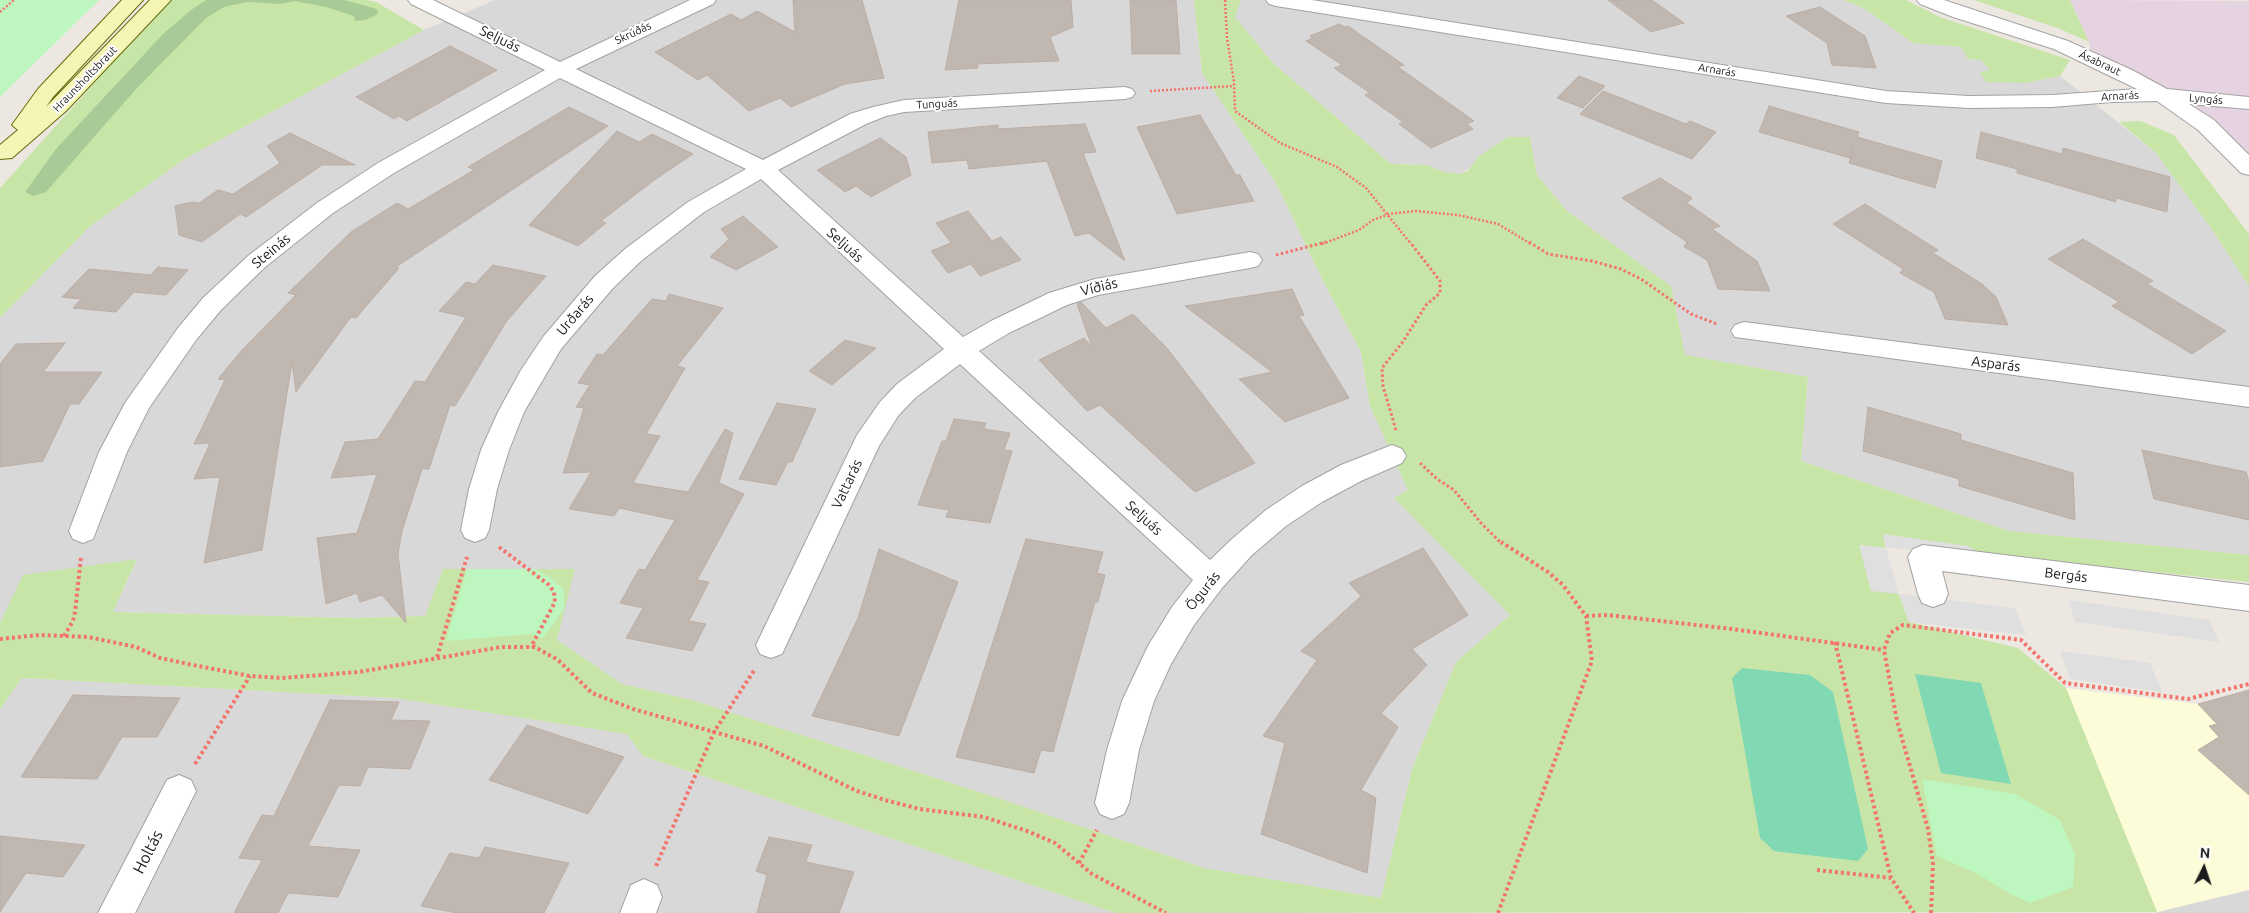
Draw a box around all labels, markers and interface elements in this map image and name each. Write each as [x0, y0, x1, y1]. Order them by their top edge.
street label: Skrúðás [613, 19, 653, 47]
street label: Seljuás [477, 22, 523, 56]
street label: Hraunsholtsbraut [50, 43, 120, 115]
street label: Ásabraut [2077, 48, 2123, 78]
street label: Arnarás [1697, 61, 1737, 79]
street label: Arnarás [2101, 88, 2139, 104]
street label: Lyngás [2189, 91, 2223, 107]
street label: Tunguás [916, 96, 958, 112]
street label: Seljuás [823, 224, 867, 266]
street label: Steinás [248, 230, 294, 272]
street label: Víðiás [1079, 274, 1119, 300]
street label: Urðarás [553, 291, 597, 339]
street label: Asparás [1971, 353, 2021, 375]
street label: Vattarás [828, 457, 866, 511]
street label: Seljuás [1122, 497, 1166, 539]
street label: Bergás [2044, 564, 2088, 586]
street label: Ögurás [1182, 568, 1224, 614]
street label: Holtás [129, 827, 167, 877]
north arrow [2179, 843, 2229, 893]
text: N [2199, 845, 2211, 861]

